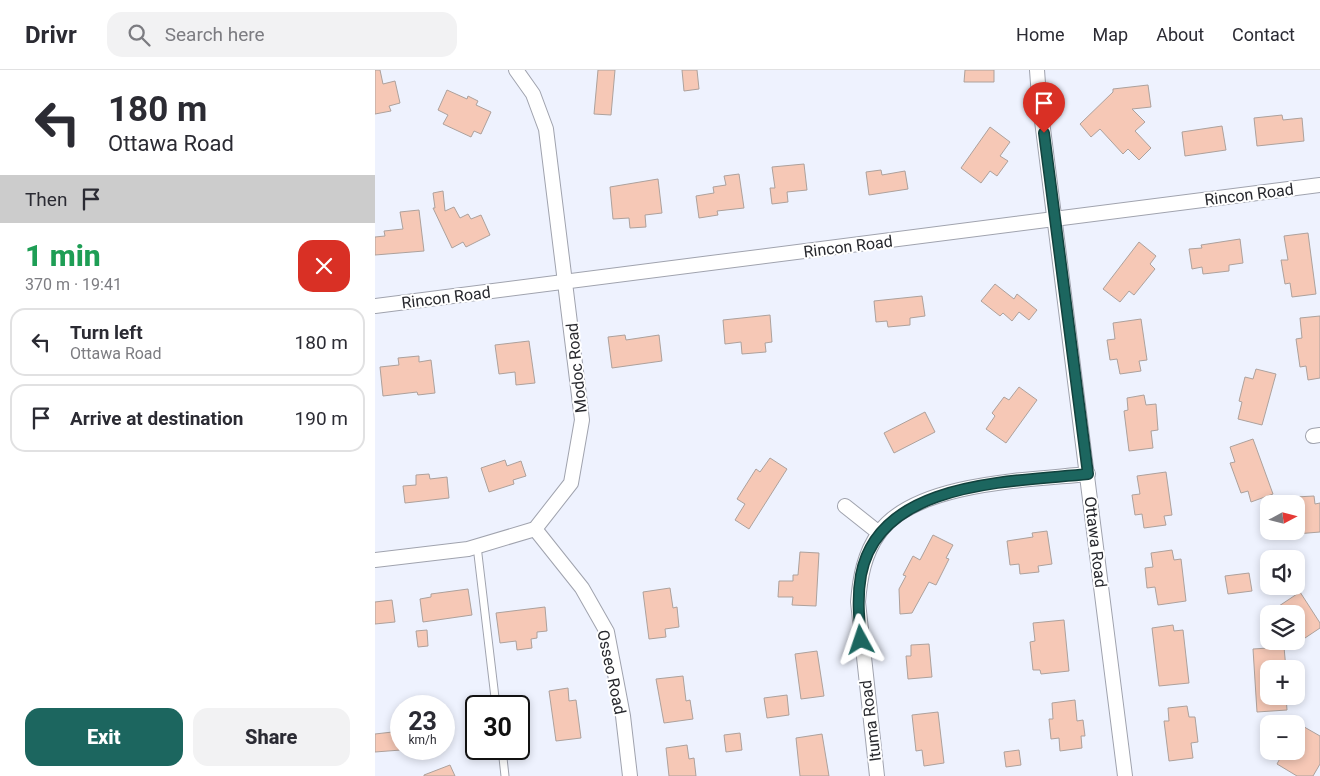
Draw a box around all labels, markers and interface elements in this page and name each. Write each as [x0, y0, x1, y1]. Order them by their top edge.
search box [107, 12, 457, 57]
text: Drivr [25, 21, 77, 49]
icon: search [125, 21, 153, 49]
text: Search here [165, 23, 265, 46]
text: Home [1016, 24, 1065, 45]
text: Map [1093, 24, 1128, 45]
text: About [1156, 24, 1204, 45]
text: Contact [1232, 24, 1295, 45]
pin [1023, 82, 1065, 133]
text: 180 m [108, 89, 207, 130]
icon: arrive [1030, 89, 1058, 117]
icon: left [25, 90, 90, 155]
text: Ottawa Road [108, 131, 234, 156]
street label: Rincon Road [1203, 180, 1295, 209]
icon: arrive [77, 185, 105, 213]
text: Then [25, 188, 67, 211]
street label: Rincon Road [802, 232, 894, 261]
text: 1 min [25, 238, 101, 273]
button: close [298, 240, 350, 292]
text: 370 m · 19:41 [25, 275, 122, 294]
street label: Rincon Road [400, 283, 492, 312]
text: Turn left [70, 321, 143, 344]
street label: Modoc Road [562, 322, 591, 414]
icon: left [27, 328, 55, 356]
text: 180 m [295, 331, 348, 354]
text: Ottawa Road [70, 344, 162, 363]
icon: arrive [27, 404, 55, 432]
text: Arrive at destination [70, 407, 243, 430]
text: 190 m [295, 407, 348, 430]
street label: Ottawa Road [1080, 495, 1111, 589]
north arrow [1260, 495, 1305, 540]
map controls [1260, 495, 1305, 760]
button: sound [1260, 550, 1305, 595]
button: layers [1260, 605, 1305, 650]
position arrow [834, 613, 886, 665]
street label: Osseo Road [593, 628, 630, 716]
button: + [1260, 660, 1305, 705]
street label: Ituma Road [856, 679, 885, 763]
speed limit sign: 30 [465, 695, 530, 760]
text: 23 [408, 707, 437, 736]
button: Exit [25, 708, 183, 766]
button: Share [193, 708, 350, 766]
button: − [1260, 715, 1305, 760]
text: km/h [408, 733, 437, 747]

